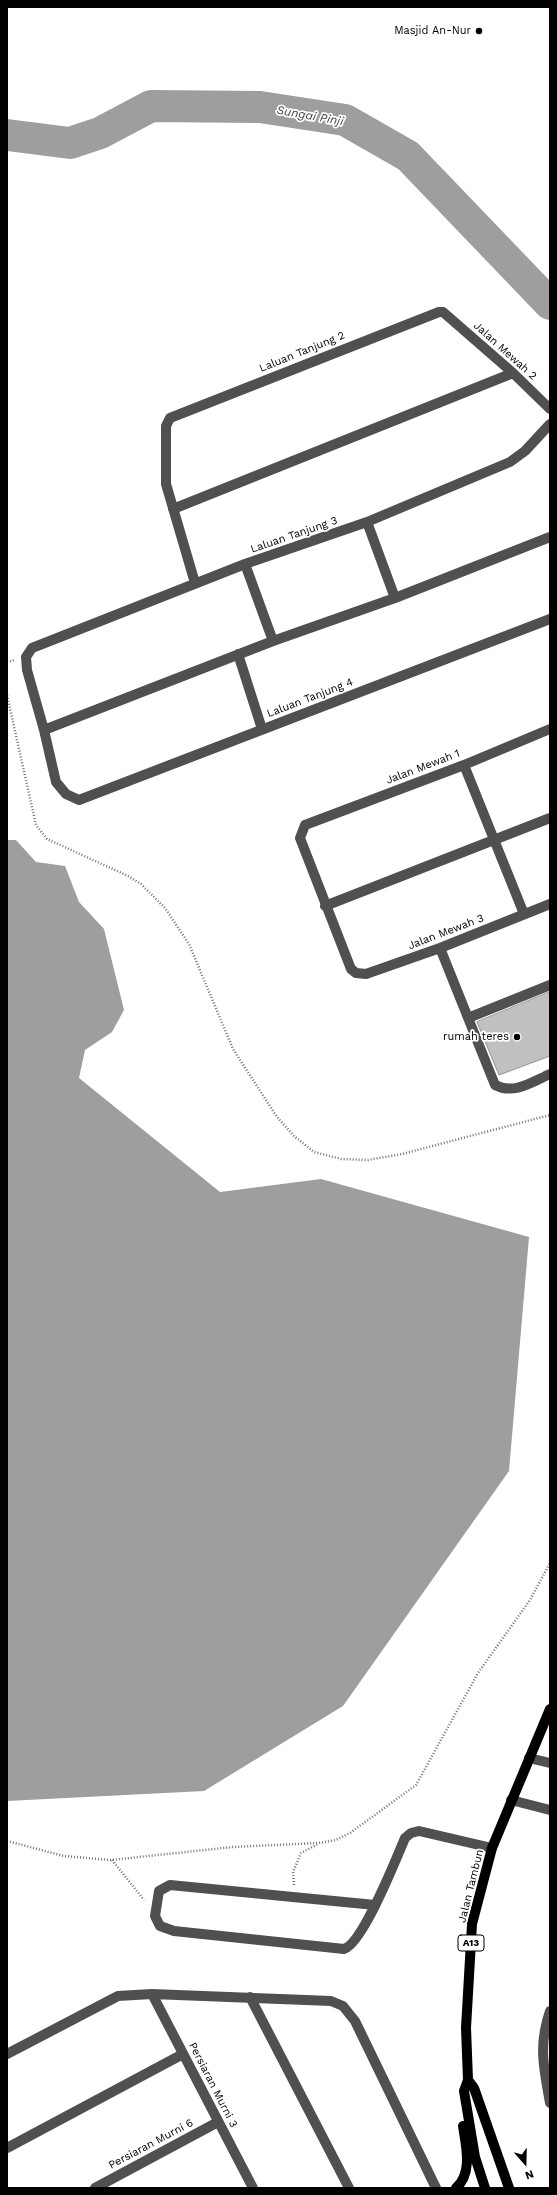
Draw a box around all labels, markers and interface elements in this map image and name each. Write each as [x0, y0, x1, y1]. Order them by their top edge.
place label: Masjid An-Nur [394, 24, 471, 38]
marker: Masjid An-Nur [474, 26, 484, 36]
water label: Sungai Pinji [275, 103, 345, 129]
street label: Jalan Mewah 2 [471, 319, 539, 383]
street label: Laluan Tanjung 2 [257, 329, 347, 375]
street label: Laluan Tanjung 3 [249, 514, 339, 556]
street label: Laluan Tanjung 4 [265, 676, 355, 720]
street label: Jalan Mewah 1 [384, 747, 462, 787]
street label: Jalan Mewah 3 [406, 911, 486, 953]
place label: rumah teres [443, 1030, 509, 1044]
marker: rumah teres [512, 1032, 522, 1042]
street label: Jalan Tambun [456, 1848, 486, 1924]
road number: A13 [458, 1935, 484, 1951]
street label: Persiaran Murni 3 [186, 2040, 240, 2130]
street label: Persiaran Murni 6 [106, 2116, 196, 2172]
north arrow [505, 2143, 545, 2183]
text: N [523, 2167, 535, 2182]

